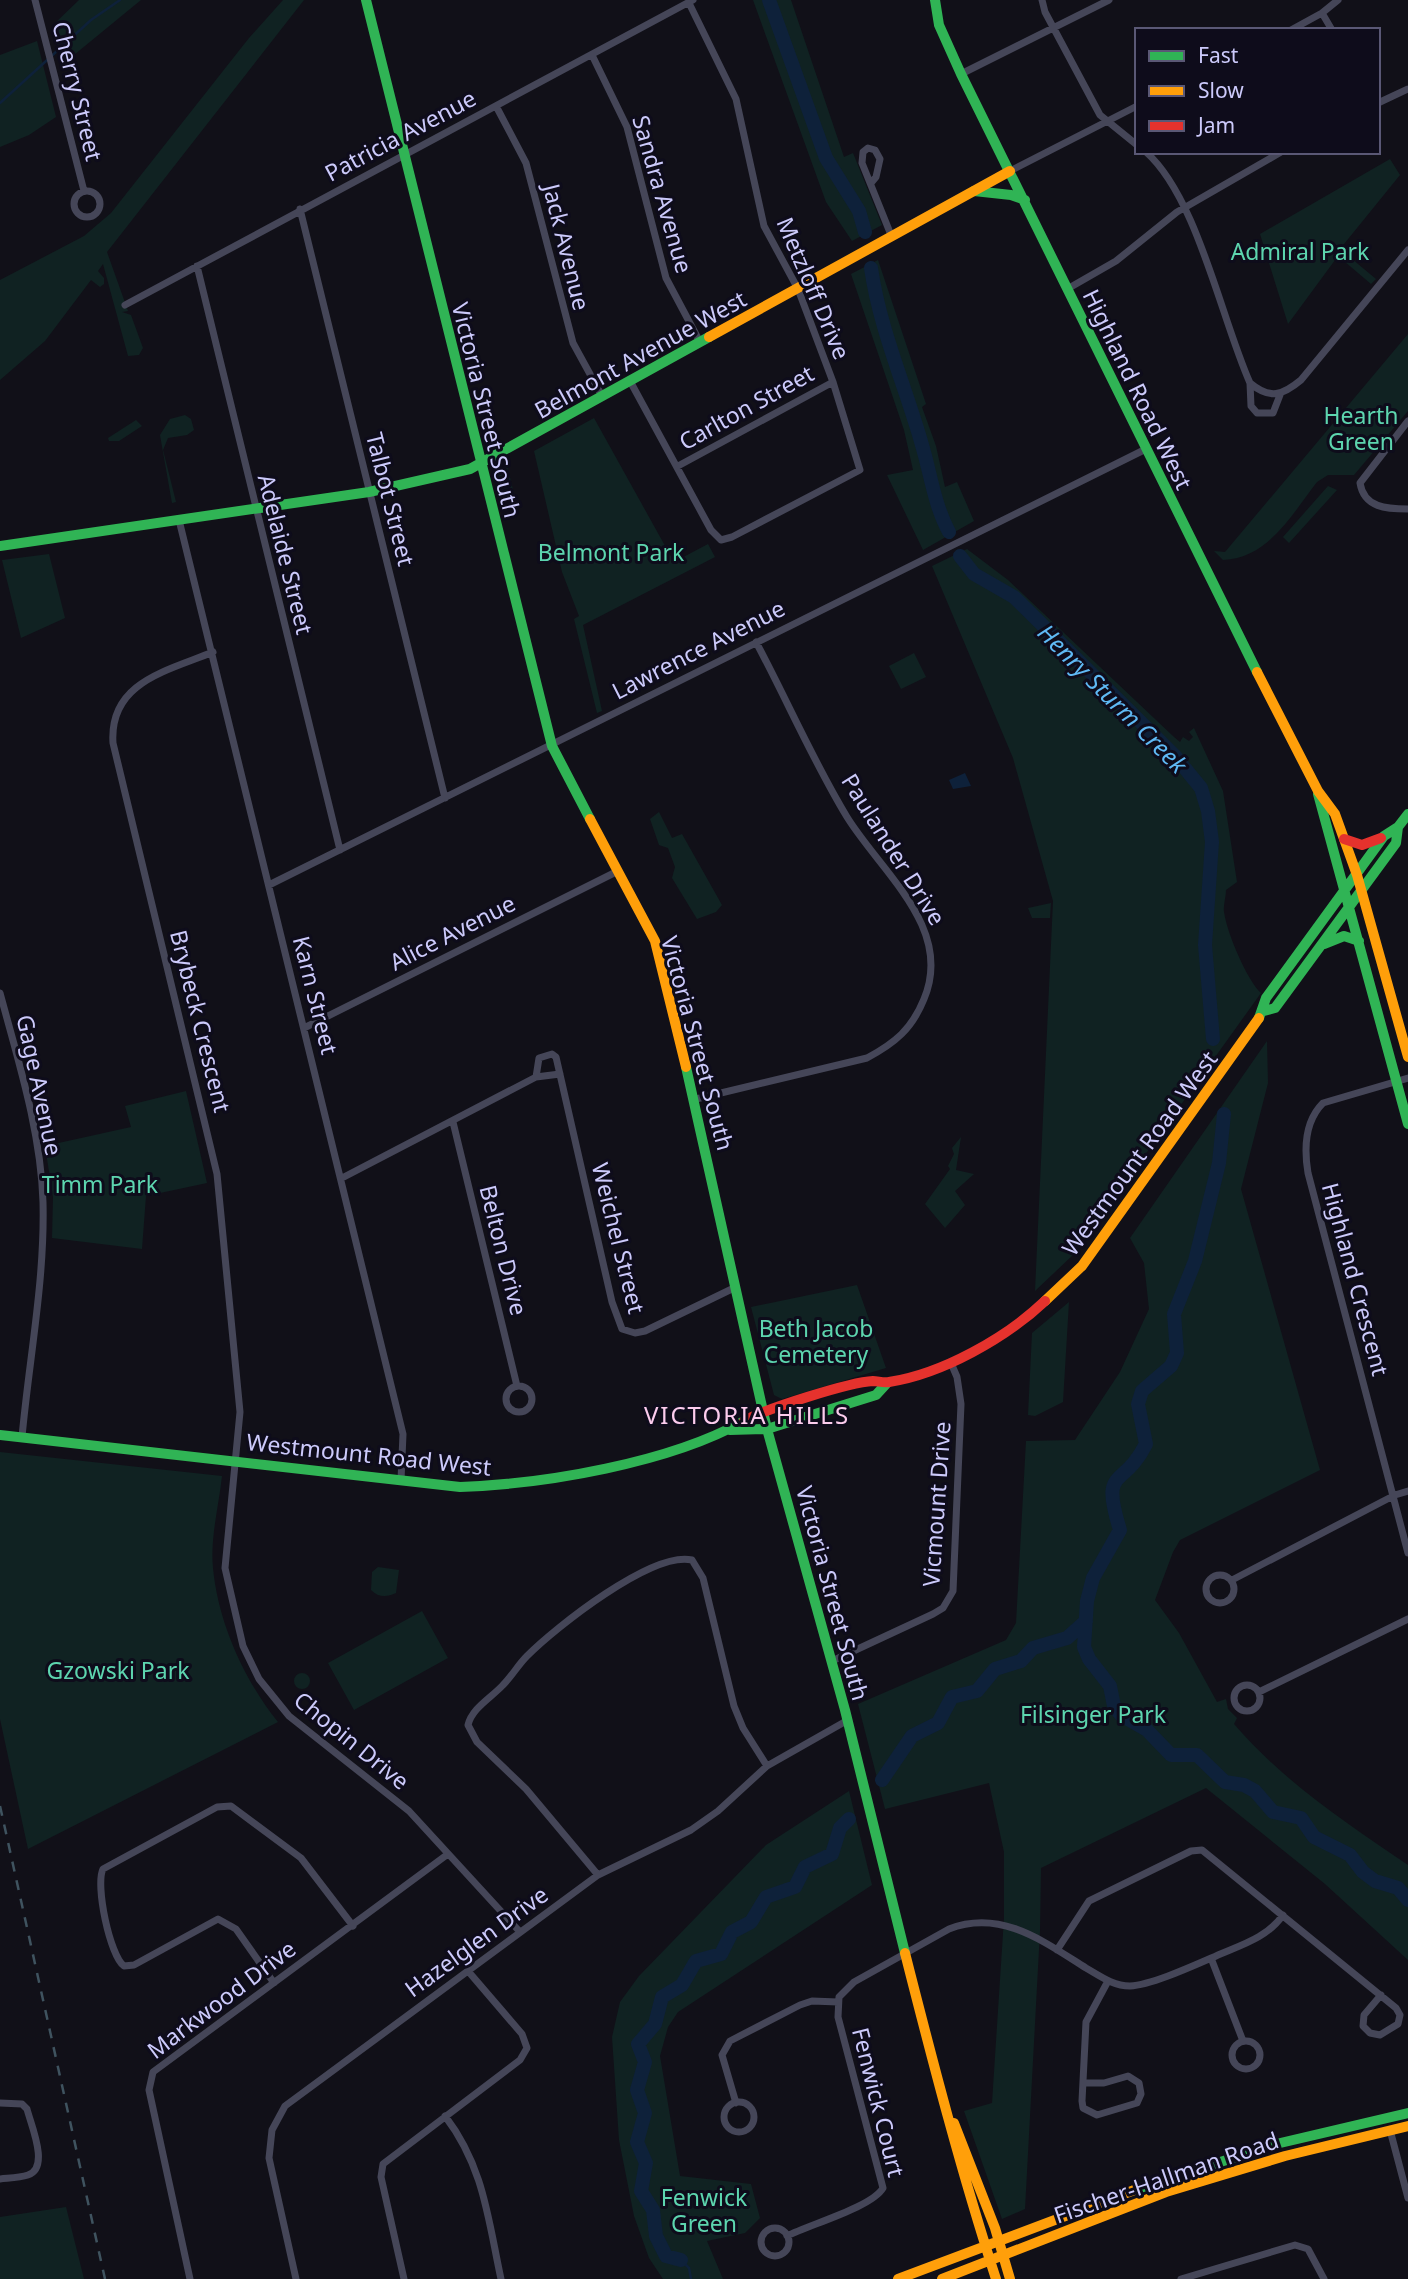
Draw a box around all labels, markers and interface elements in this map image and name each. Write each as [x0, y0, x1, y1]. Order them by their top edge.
street label: Cherry Street [45, 18, 111, 164]
legend [1135, 28, 1380, 154]
text: Fast [1198, 41, 1239, 69]
text: Slow [1198, 76, 1244, 104]
street label: Patricia Avenue [319, 82, 481, 188]
street label: Sandra Avenue [625, 111, 701, 277]
text: Jam [1196, 111, 1235, 139]
street label: Jack Avenue [535, 178, 598, 314]
street label: Metzloff Drive [770, 212, 858, 364]
park label: Admiral Park [1231, 235, 1370, 267]
street label: Belmont Avenue West [528, 282, 752, 426]
street label: Highland Road West [1076, 284, 1200, 494]
street label: Victoria Street South [445, 299, 529, 521]
street label: Carlton Street [673, 357, 819, 457]
park label: Hearth Green [1324, 399, 1398, 457]
street label: Talbot Street [359, 429, 423, 569]
street label: Adelaide Street [251, 471, 321, 637]
park label: Belmont Park [538, 536, 685, 568]
street label: Lawrence Avenue [606, 592, 790, 706]
water label: Henry Sturm Creek [1031, 616, 1196, 781]
street label: Paulander Drive [834, 767, 954, 931]
street label: Alice Avenue [384, 887, 520, 977]
street label: Brybeck Crescent [163, 927, 239, 1115]
street label: Karn Street [286, 932, 346, 1058]
street label: Victoria Street South [654, 932, 742, 1154]
street label: Gage Avenue [9, 1011, 71, 1159]
street label: Westmount Road West [1054, 1044, 1224, 1262]
street label: Weichel Street [585, 1159, 653, 1317]
park label: Timm Park [42, 1168, 159, 1200]
street label: Highland Crescent [1315, 1179, 1397, 1379]
street label: Belton Drive [472, 1182, 536, 1318]
park label: Beth Jacob Cemetery [759, 1312, 873, 1370]
district label: VICTORIA HILLS [644, 1398, 850, 1431]
street label: Vicmount Drive [914, 1420, 958, 1588]
street label: Westmount Road West [245, 1425, 493, 1483]
street label: Victoria Street South [789, 1482, 877, 1704]
park label: Gzowski Park [47, 1654, 190, 1686]
street label: Chopin Drive [288, 1684, 416, 1796]
park label: Filsinger Park [1020, 1698, 1167, 1730]
street label: Hazelglen Drive [398, 1878, 554, 2004]
street label: Markwood Drive [140, 1933, 302, 2065]
street label: Fenwick Court [845, 2024, 913, 2180]
street label: Fischer-Hallman Road [1049, 2124, 1283, 2230]
park label: Fenwick Green [661, 2181, 748, 2239]

